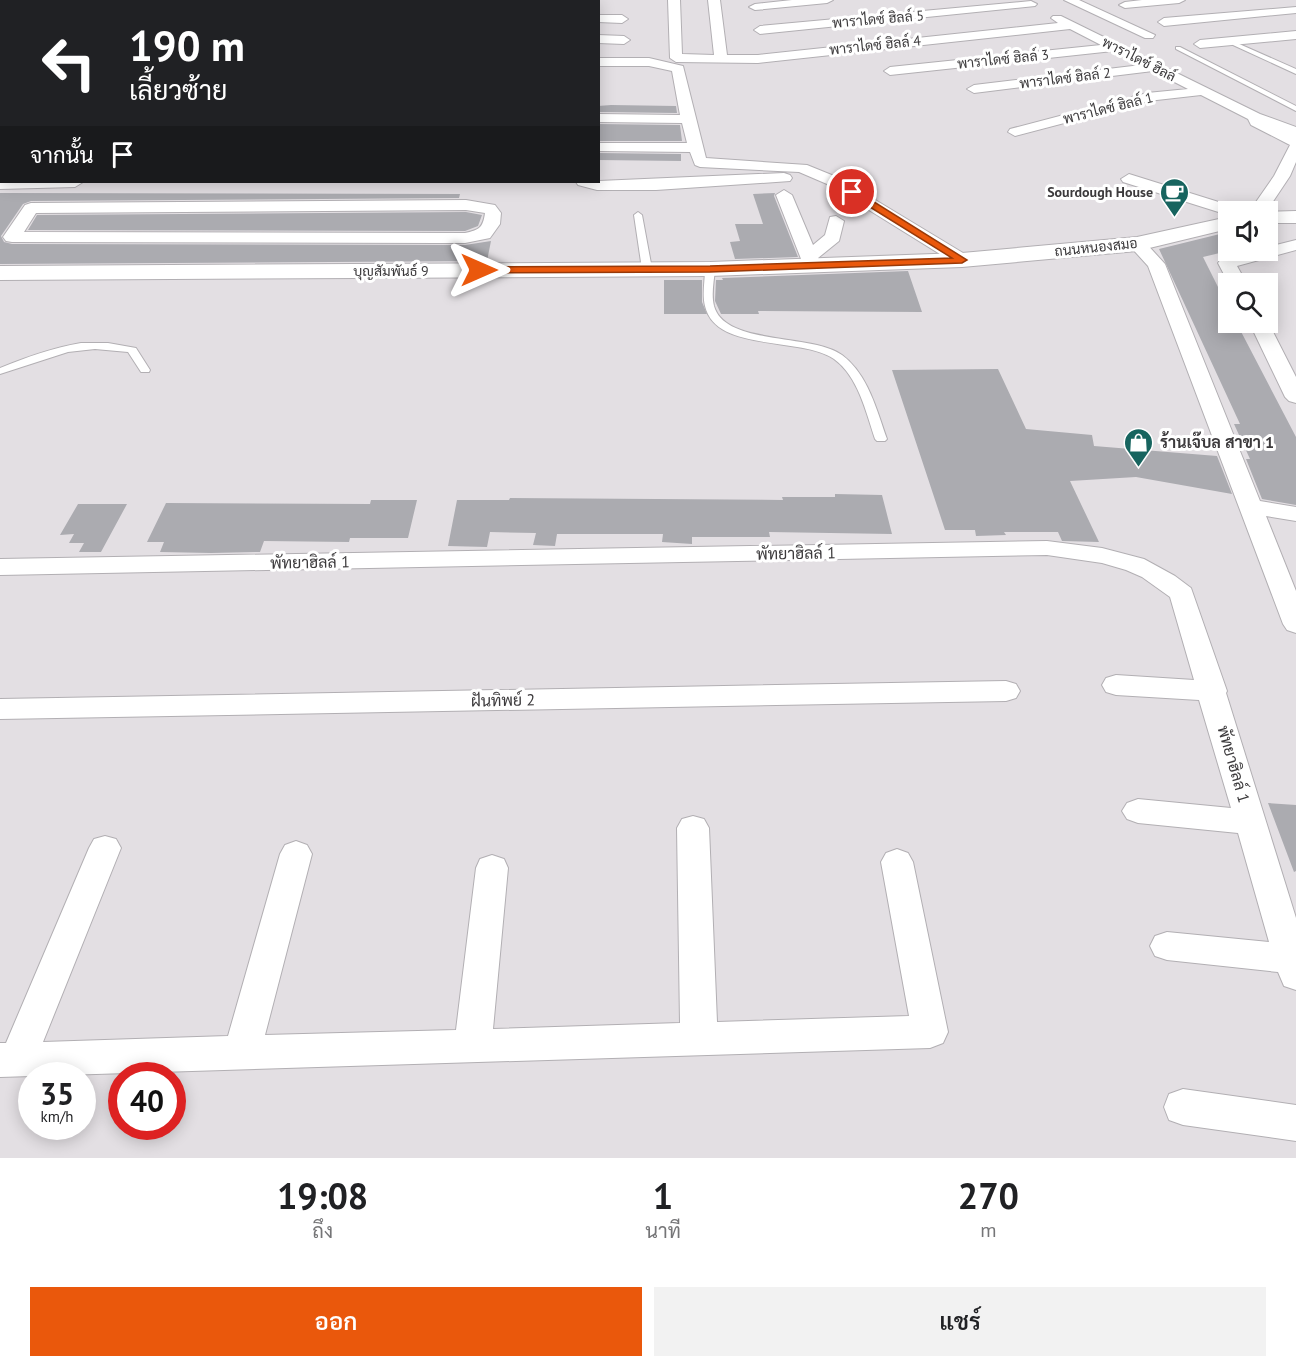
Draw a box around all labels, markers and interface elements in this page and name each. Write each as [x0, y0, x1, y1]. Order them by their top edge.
street label: พาราไดซ์ ฮิลล์ 5 [831, 6, 925, 32]
text: 190 m [129, 18, 245, 73]
icon: left [30, 24, 108, 102]
street label: พาราไดซ์ ฮิลล์ 4 [828, 31, 922, 59]
street label: พาราไดซ์ ฮิลล์ [1099, 33, 1179, 85]
street label: พาราไดซ์ ฮิลล์ 3 [956, 45, 1050, 73]
street label: พาราไดซ์ ฮิลล์ 2 [1018, 63, 1112, 93]
text: เลี้ยวซ้าย [129, 73, 227, 107]
street label: พาราไดซ์ ฮิลล์ 1 [1061, 88, 1155, 128]
icon: arrive [106, 138, 139, 171]
text: จากนั้น [30, 141, 94, 169]
pin [826, 166, 877, 217]
icon: arrive [835, 175, 868, 208]
cafe icon: Sourdough House [1158, 176, 1190, 218]
place label: Sourdough House [1047, 183, 1153, 201]
map controls [1218, 201, 1278, 333]
button: sound [1218, 201, 1278, 261]
street label: ถนนหนองสมอ [1054, 234, 1138, 260]
position arrow [447, 238, 511, 302]
street label: บุญสัมพันธ์ 9 [353, 262, 429, 281]
button: search [1218, 273, 1278, 333]
shop icon: ร้านเจ๊บล สาขา 1 [1123, 426, 1155, 468]
place label: ร้านเจ๊บล สาขา 1 [1160, 431, 1274, 452]
street label: พัทยาฮิลล์ 1 [756, 540, 836, 564]
street label: พัทยาฮิลล์ 1 [270, 549, 350, 573]
street label: ฝันทิพย์ 2 [471, 687, 535, 711]
street label: พัทยาฮิลล์ 1 [1213, 722, 1256, 805]
speed limit sign: 40 [108, 1062, 186, 1140]
text: 35 [40, 1074, 74, 1113]
text: km/h [41, 1107, 73, 1126]
text: 19:08 [277, 1172, 368, 1219]
text: 1 [653, 1172, 673, 1219]
text: 270 [958, 1172, 1019, 1219]
text: m [980, 1217, 997, 1243]
text: ถึง [312, 1218, 333, 1244]
text: นาที [645, 1218, 681, 1244]
button: ออก [30, 1287, 642, 1356]
button: แชร์ [654, 1287, 1266, 1356]

